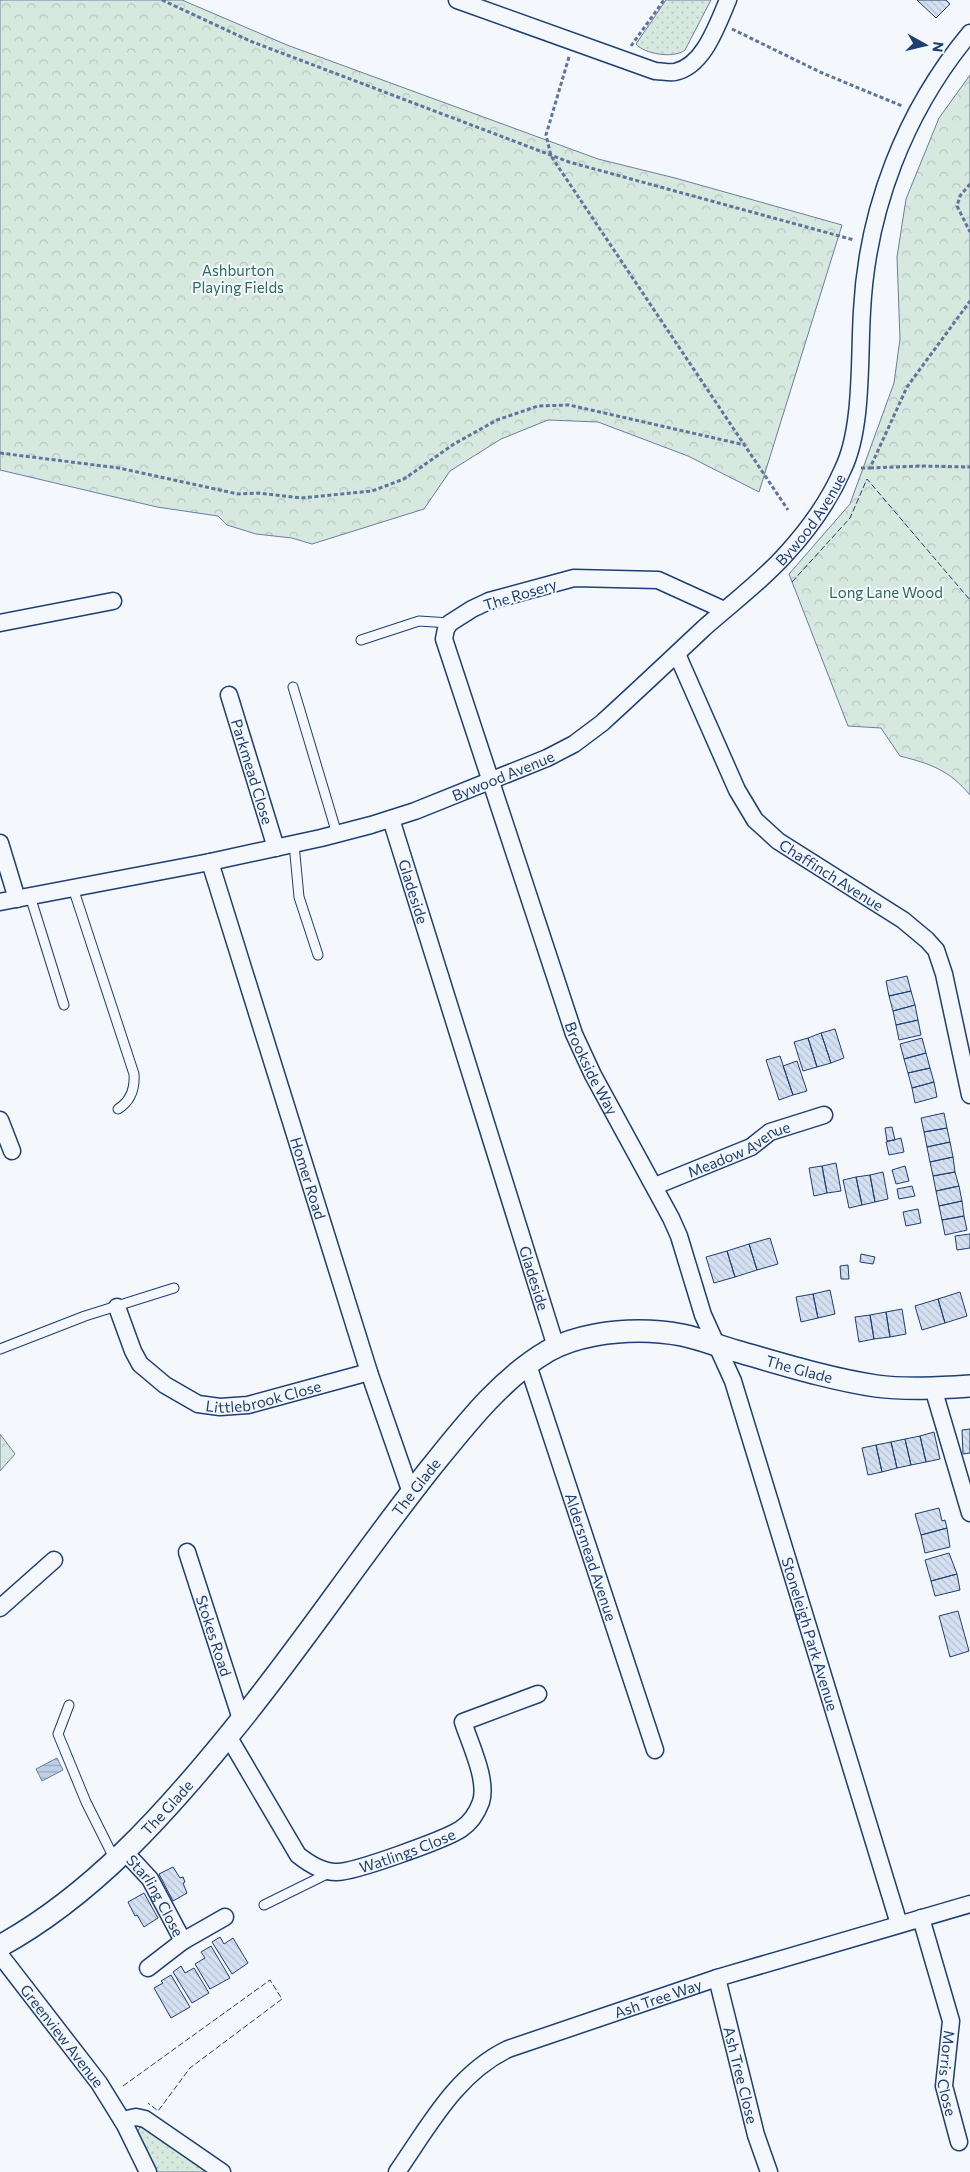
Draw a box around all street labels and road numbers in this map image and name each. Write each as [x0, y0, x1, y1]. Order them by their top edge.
street label: Bywood Avenue [771, 471, 849, 569]
street label: The Rosery [481, 574, 559, 614]
street label: Parkmead Close [228, 716, 277, 827]
street label: Bywood Avenue [449, 747, 557, 804]
street label: Chaffinch Avenue [776, 835, 887, 914]
street label: Gladeside [395, 857, 432, 926]
street label: Brookside Way [562, 1019, 622, 1118]
street label: Meadow Avenue [685, 1117, 792, 1181]
street label: Homer Road [287, 1135, 330, 1221]
street label: Gladeside [516, 1244, 553, 1313]
street label: The Glade [764, 1351, 835, 1386]
street label: Littlebrook Close [205, 1376, 323, 1416]
street label: The Glade [388, 1454, 444, 1519]
street label: Aldersmead Avenue [562, 1490, 621, 1623]
street label: Stoneleigh Park Avenue [778, 1555, 842, 1713]
street label: Stokes Road [193, 1593, 236, 1679]
street label: The Glade [137, 1776, 197, 1839]
street label: Watlings Close [357, 1825, 458, 1876]
street label: Starling Close [123, 1851, 188, 1939]
street label: Ash Tree Way [612, 1975, 704, 2021]
street label: Greenview Avenue [17, 1981, 108, 2091]
street label: Ash Tree Close [720, 2025, 762, 2125]
street label: Morris Close [935, 2029, 961, 2118]

